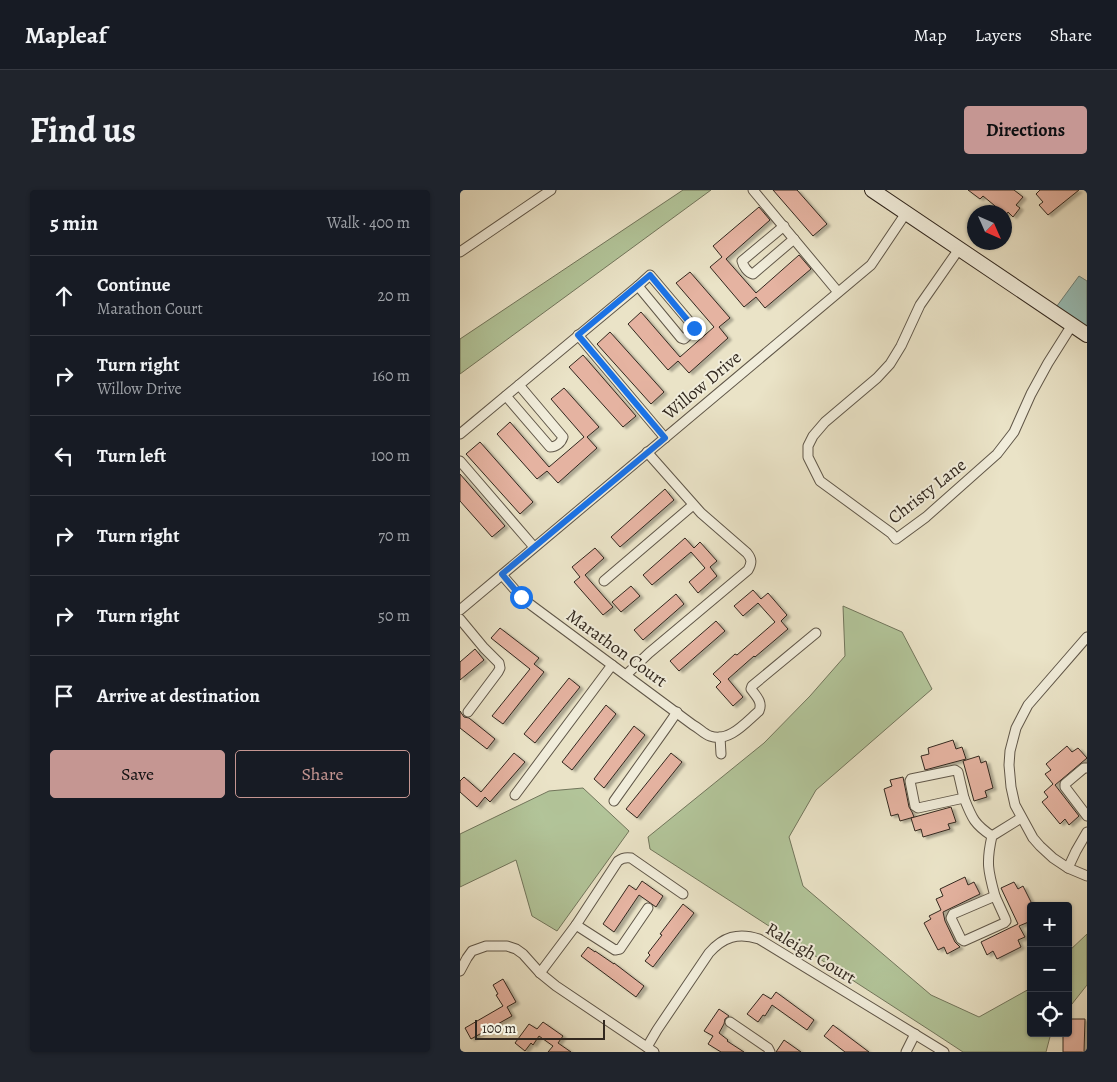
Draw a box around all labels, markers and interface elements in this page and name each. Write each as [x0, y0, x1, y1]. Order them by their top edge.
text: Mapleaf [25, 19, 107, 51]
text: Map [914, 23, 947, 47]
text: Layers [975, 23, 1022, 47]
text: Share [1050, 23, 1092, 47]
text: Find us [30, 106, 136, 154]
button: Directions [964, 106, 1087, 154]
north arrow [967, 205, 1012, 250]
text: 5 min [50, 209, 98, 237]
text: Walk · 400 m [327, 212, 410, 234]
text: Continue [97, 272, 171, 298]
icon: ahead [50, 282, 78, 310]
text: 20 m [377, 285, 410, 307]
text: Marathon Court [97, 298, 203, 320]
route end [683, 317, 706, 340]
street label: Willow Drive [657, 345, 746, 425]
text: Turn right [97, 352, 179, 378]
icon: right [50, 362, 78, 390]
text: 160 m [372, 365, 410, 387]
text: Willow Drive [97, 378, 182, 400]
icon: left [50, 442, 78, 470]
text: Turn left [97, 443, 166, 469]
text: 100 m [371, 445, 410, 467]
street label: Christy Lane [883, 453, 971, 529]
icon: right [50, 522, 78, 550]
text: Turn right [97, 523, 179, 549]
text: 70 m [378, 525, 410, 547]
route start [510, 586, 533, 609]
icon: right [50, 602, 78, 630]
text: Turn right [97, 603, 179, 629]
street label: Marathon Court [562, 603, 672, 693]
text: 50 m [378, 605, 410, 627]
icon: arrive [50, 682, 78, 710]
text: Arrive at destination [97, 683, 260, 709]
button: Save [50, 750, 225, 798]
button: Share [235, 750, 410, 798]
map controls [1027, 902, 1072, 1037]
button: + [1027, 902, 1072, 947]
street label: Raleigh Court [761, 917, 861, 989]
button: − [1027, 947, 1072, 992]
button: locate [1027, 992, 1072, 1037]
scale bar [475, 1017, 605, 1040]
text: 100 m [482, 1019, 516, 1038]

